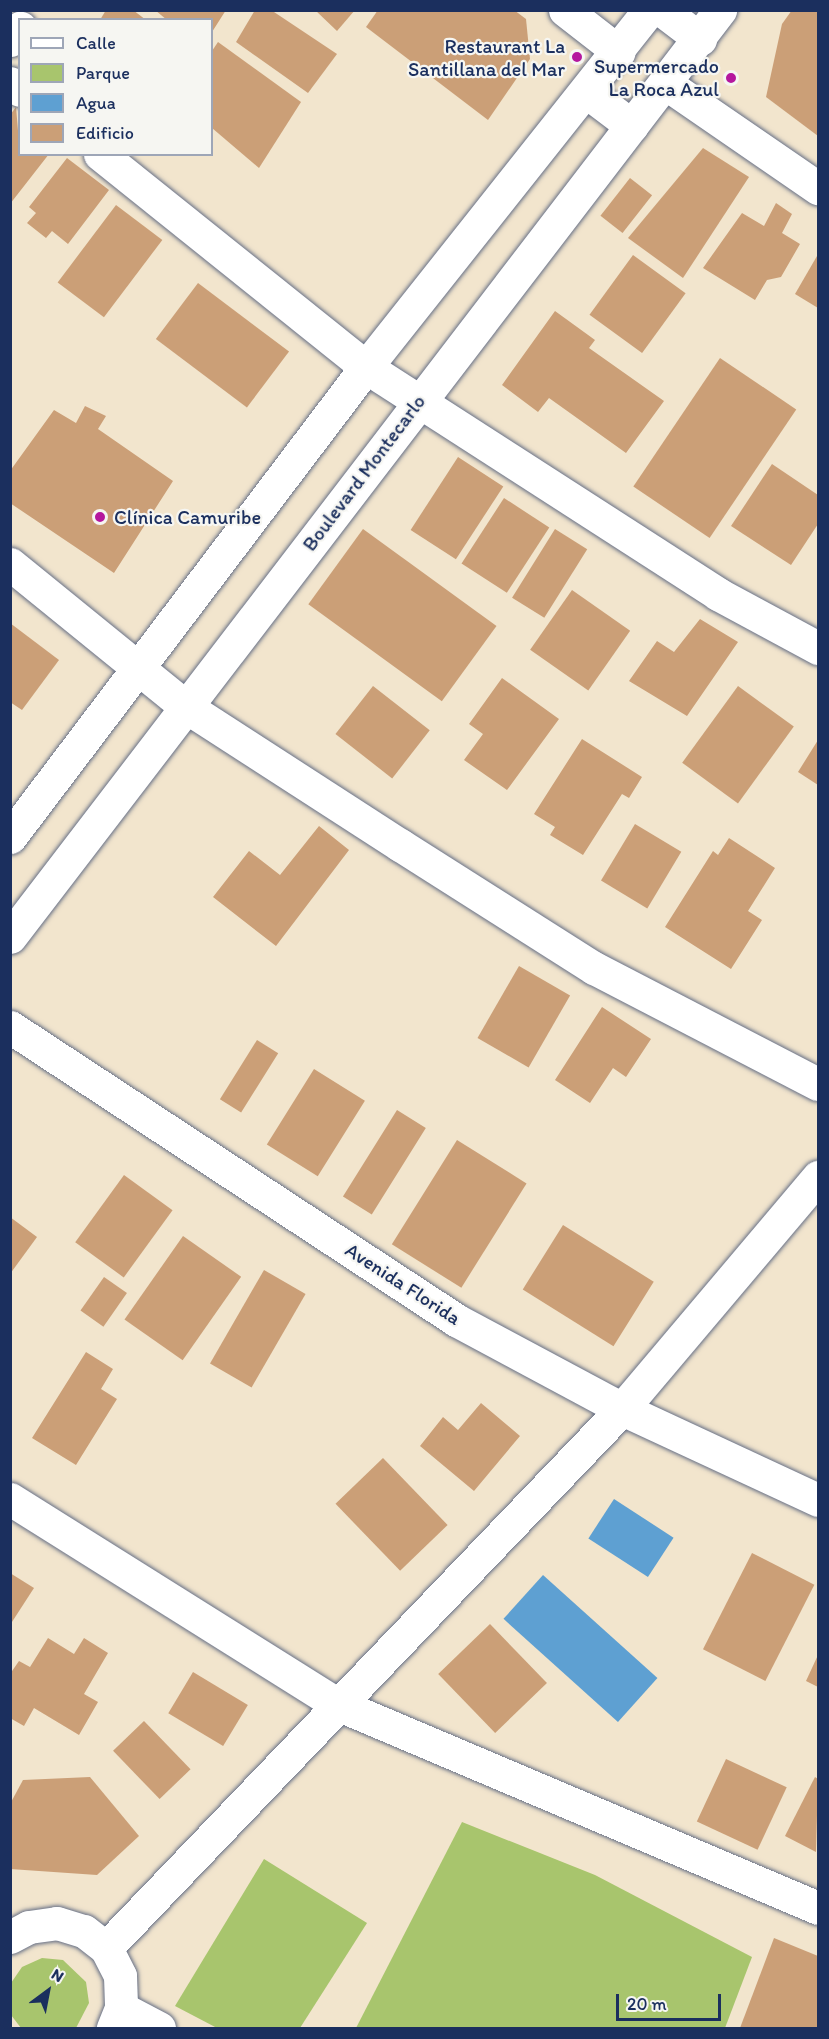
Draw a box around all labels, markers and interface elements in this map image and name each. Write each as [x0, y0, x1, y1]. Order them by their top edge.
legend [18, 18, 213, 156]
text: Calle [76, 32, 116, 54]
place label: Restaurant La Santillana del Mar [407, 34, 565, 81]
marker: Restaurant La Santillana del Mar [570, 50, 584, 64]
place label: Supermercado La Roca Azul [594, 54, 719, 101]
text: Parque [76, 62, 130, 84]
marker: Supermercado La Roca Azul [724, 71, 738, 85]
text: Agua [76, 92, 116, 114]
text: Edificio [76, 122, 134, 144]
street label: Boulevard Montecarlo [297, 390, 431, 556]
place label: Clínica Camuribe [114, 505, 261, 529]
marker: Clínica Camuribe [91, 508, 109, 526]
street label: Avenida Florida [341, 1238, 465, 1330]
north arrow [18, 1961, 78, 2021]
text: N [48, 1964, 67, 1986]
scale bar [619, 1982, 724, 2020]
text: 20 m [627, 1993, 667, 2015]

